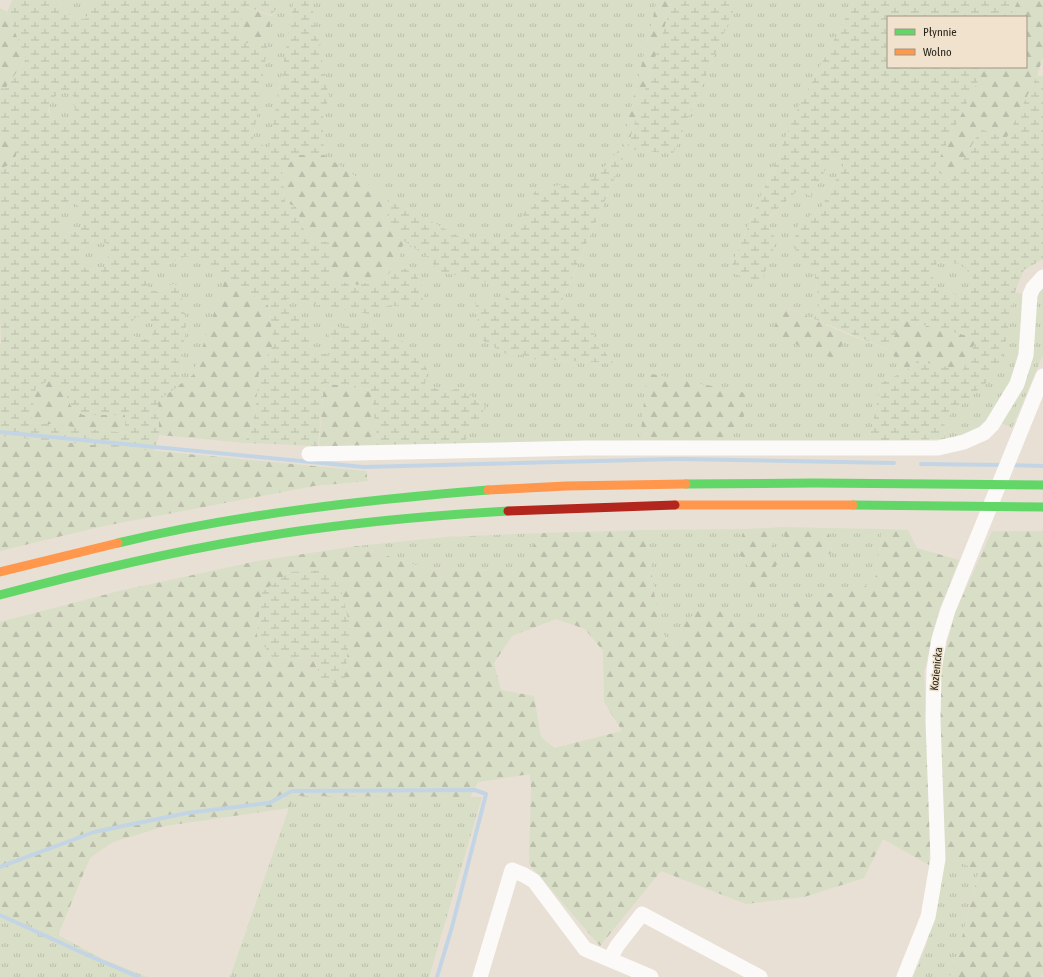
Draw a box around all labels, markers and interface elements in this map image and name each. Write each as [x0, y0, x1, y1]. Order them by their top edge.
legend [887, 16, 1027, 68]
text: Płynnie [923, 25, 957, 39]
text: Wolno [923, 45, 952, 59]
street label: Kozienicka [928, 647, 944, 691]

